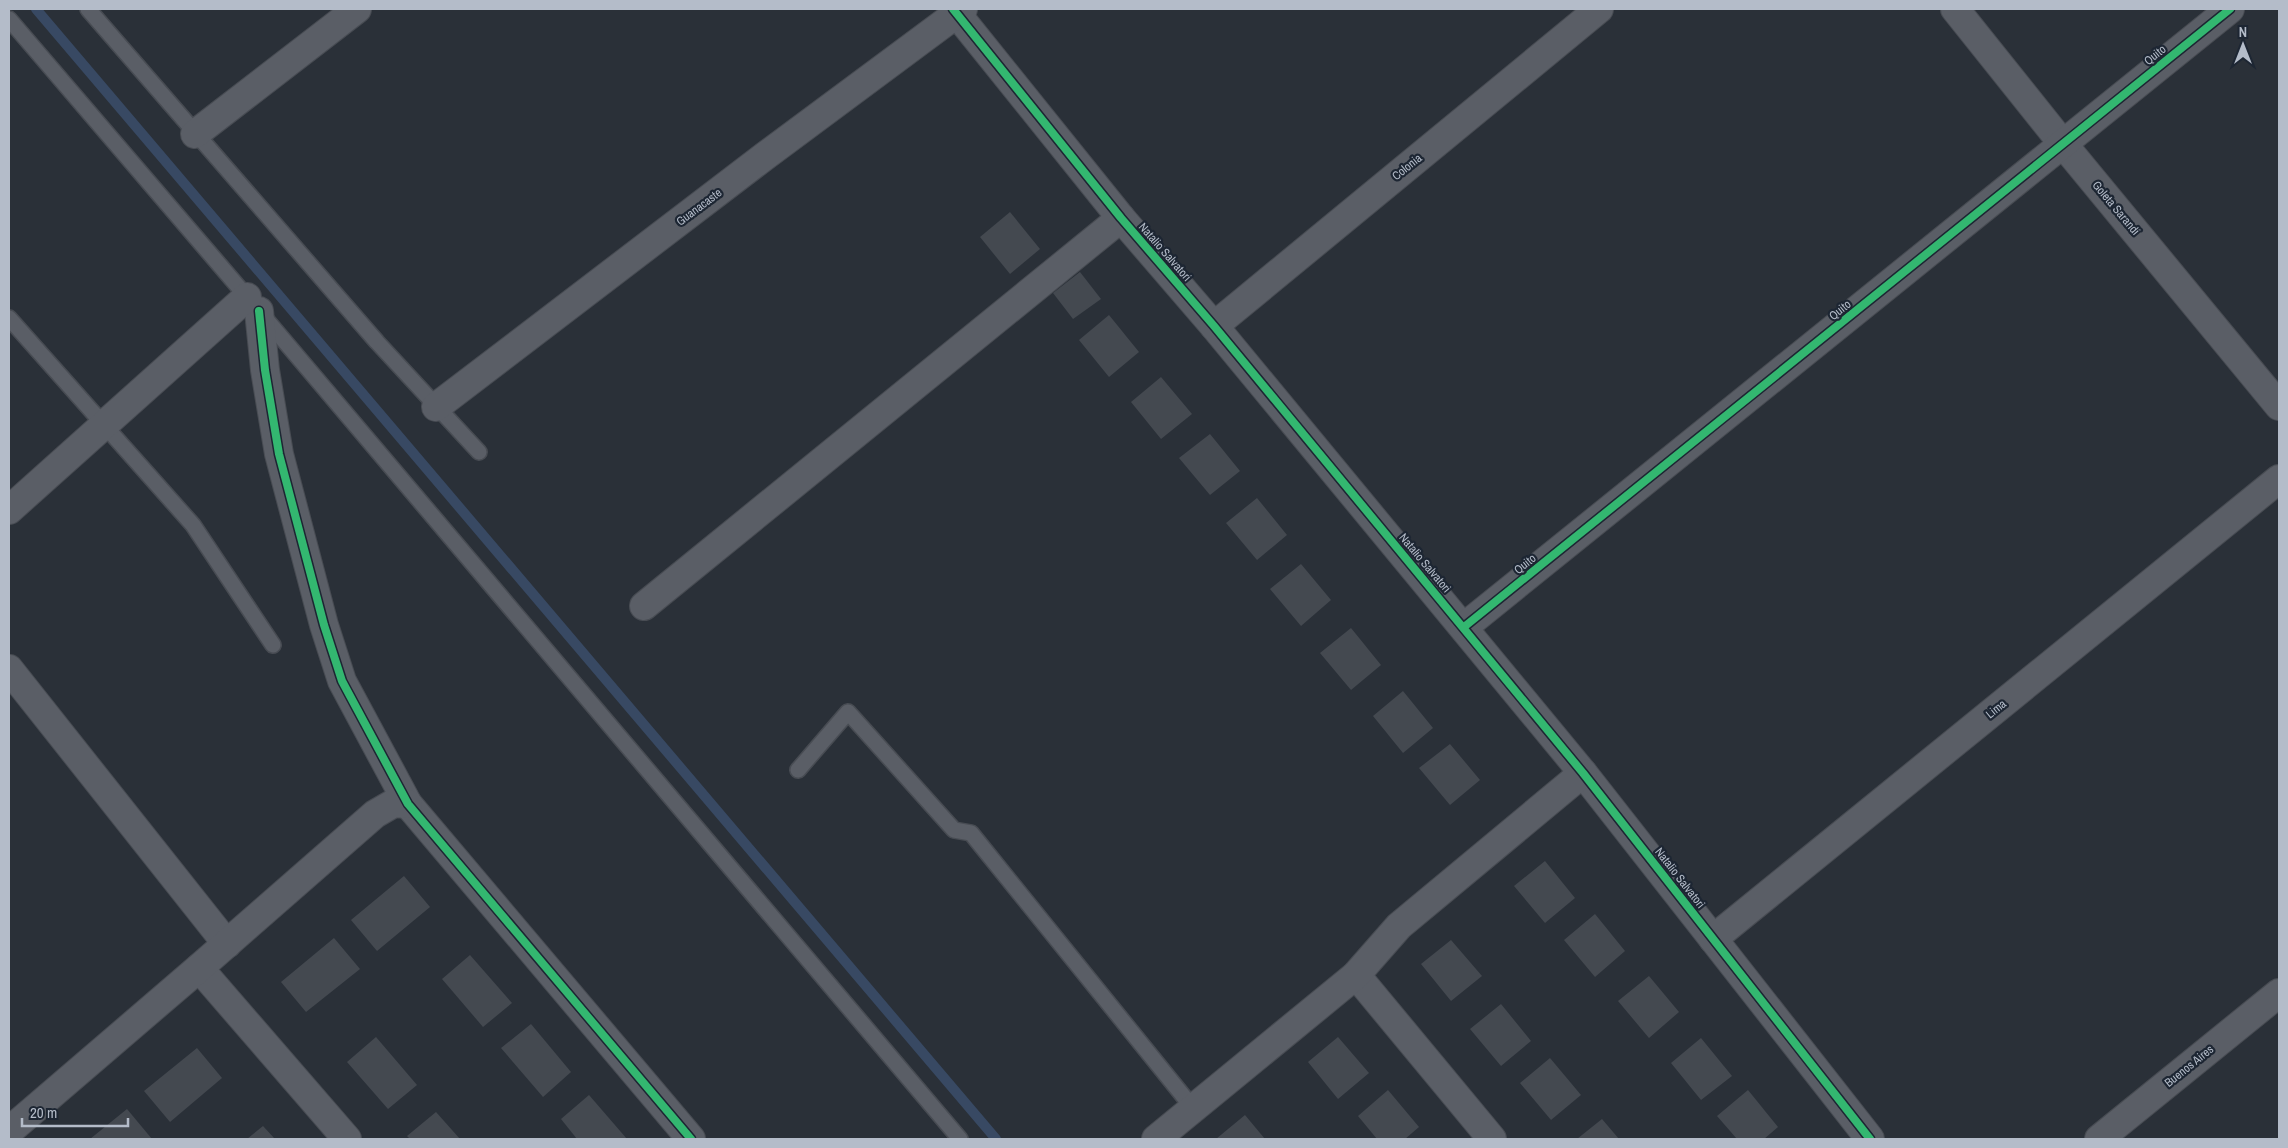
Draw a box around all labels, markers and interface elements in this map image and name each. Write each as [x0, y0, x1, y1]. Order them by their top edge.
north arrow [2218, 20, 2268, 70]
text: N [2239, 23, 2247, 41]
street label: Quito [2141, 41, 2169, 69]
street label: Colonia [1389, 150, 1426, 184]
street label: Goleta Sarandí [2089, 178, 2144, 239]
street label: Guanacaste [673, 185, 725, 229]
street label: Natalio Salvatori [1135, 219, 1195, 285]
street label: Quito [1826, 296, 1854, 324]
street label: Natalio Salvatori [1395, 530, 1455, 596]
street label: Quito [1511, 550, 1539, 578]
street label: Lima [1982, 696, 2010, 722]
street label: Natalio Salvatori [1651, 844, 1709, 912]
street label: Buenos Aires [2161, 1041, 2217, 1091]
scale bar [22, 1096, 129, 1128]
text: 20 m [30, 1102, 57, 1123]

